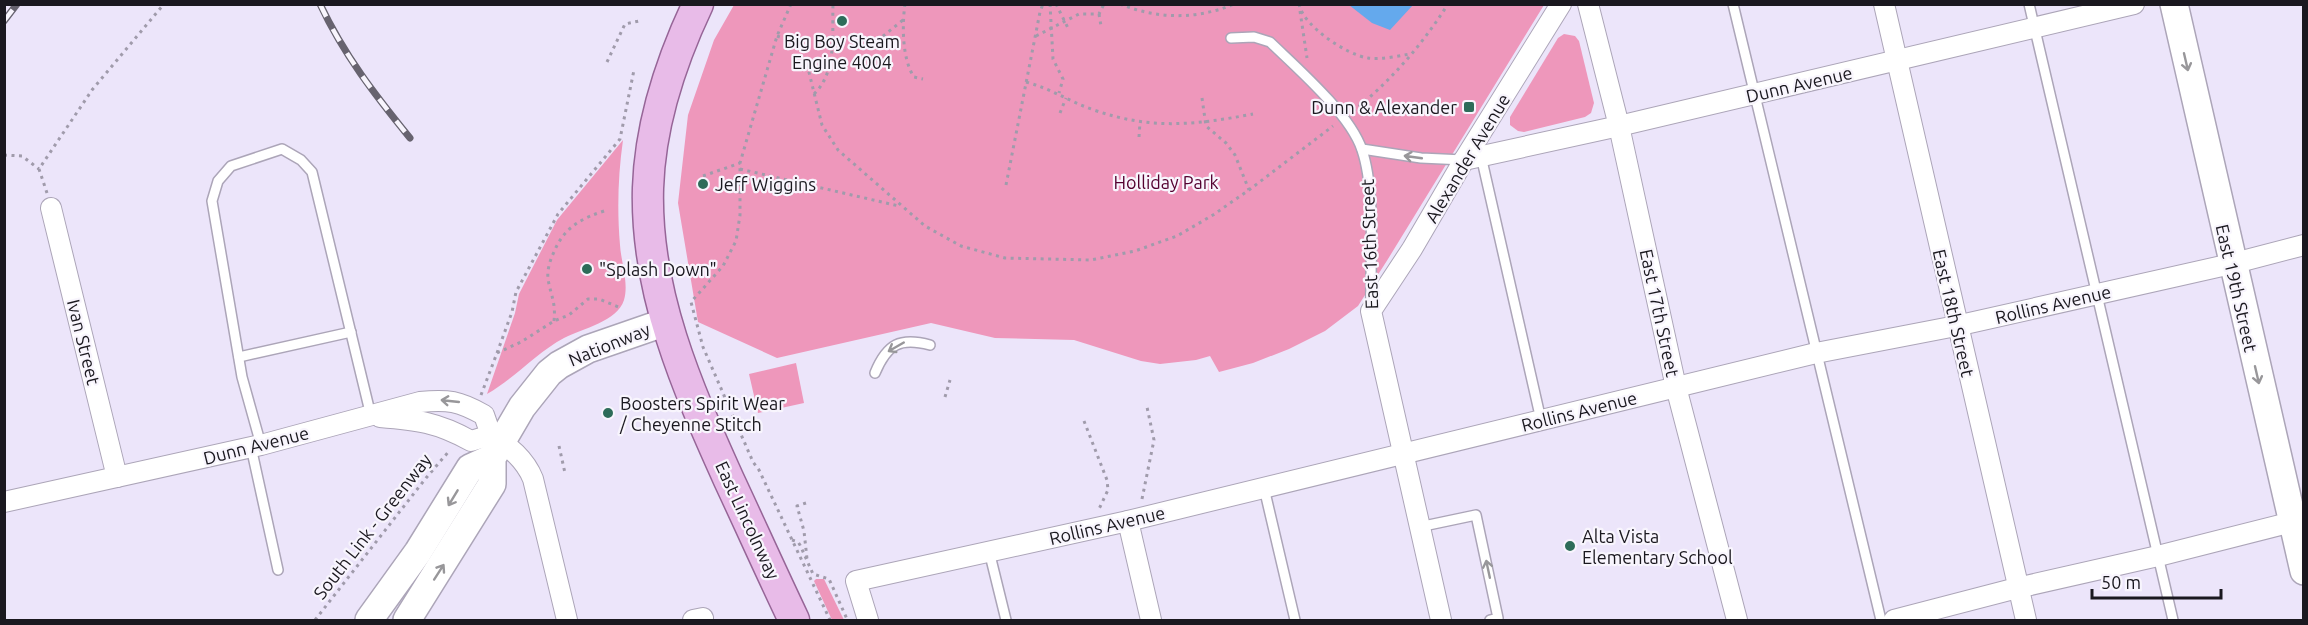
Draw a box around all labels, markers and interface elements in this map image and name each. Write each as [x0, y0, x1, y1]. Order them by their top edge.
marker: Big Boy Steam Engine 4004 [835, 14, 849, 28]
place label: Big Boy Steam Engine 4004 [784, 31, 900, 72]
one-way arrow [2181, 52, 2193, 71]
street label: Dunn Avenue [1744, 62, 1854, 106]
street label: Alexander Avenue [1421, 90, 1513, 226]
place label: Dunn & Alexander [1311, 97, 1457, 117]
marker: Dunn & Alexander [1462, 100, 1476, 114]
one-way arrow [1403, 151, 1423, 162]
park label: Holliday Park [1113, 172, 1219, 192]
place label: Jeff Wiggins [715, 174, 816, 194]
marker: Jeff Wiggins [696, 177, 710, 191]
street label: East 16th Street [1357, 179, 1381, 309]
street label: East 19th Street [2213, 222, 2261, 354]
street label: East 17th Street [1637, 247, 1683, 379]
street label: East 18th Street [1930, 247, 1978, 379]
place label: "Splash Down" [599, 259, 717, 279]
marker: "Splash Down" [580, 262, 594, 276]
street label: Rollins Avenue [1993, 281, 2113, 327]
street label: Ivan Street [64, 297, 104, 387]
street label: Nationway [565, 318, 653, 369]
one-way arrow [888, 341, 905, 353]
one-way arrow [2252, 365, 2264, 384]
street label: Rollins Avenue [1519, 387, 1639, 435]
place label: Boosters Spirit Wear / Cheyenne Stitch [619, 393, 785, 434]
one-way arrow [441, 396, 460, 407]
marker: Boosters Spirit Wear / Cheyenne Stitch [601, 406, 615, 420]
street label: Dunn Avenue [201, 422, 311, 468]
street label: South Link - Greenway [309, 449, 435, 603]
street label: East Lincolnway [712, 458, 784, 582]
one-way arrow [446, 489, 458, 506]
street label: Rollins Avenue [1047, 502, 1167, 548]
place label: Alta Vista Elementary School [1582, 526, 1733, 567]
marker: Alta Vista Elementary School [1563, 539, 1577, 553]
one-way arrow [1482, 559, 1493, 579]
scale bar [2092, 562, 2221, 600]
one-way arrow [433, 564, 445, 580]
text: 50 m [2101, 572, 2141, 592]

